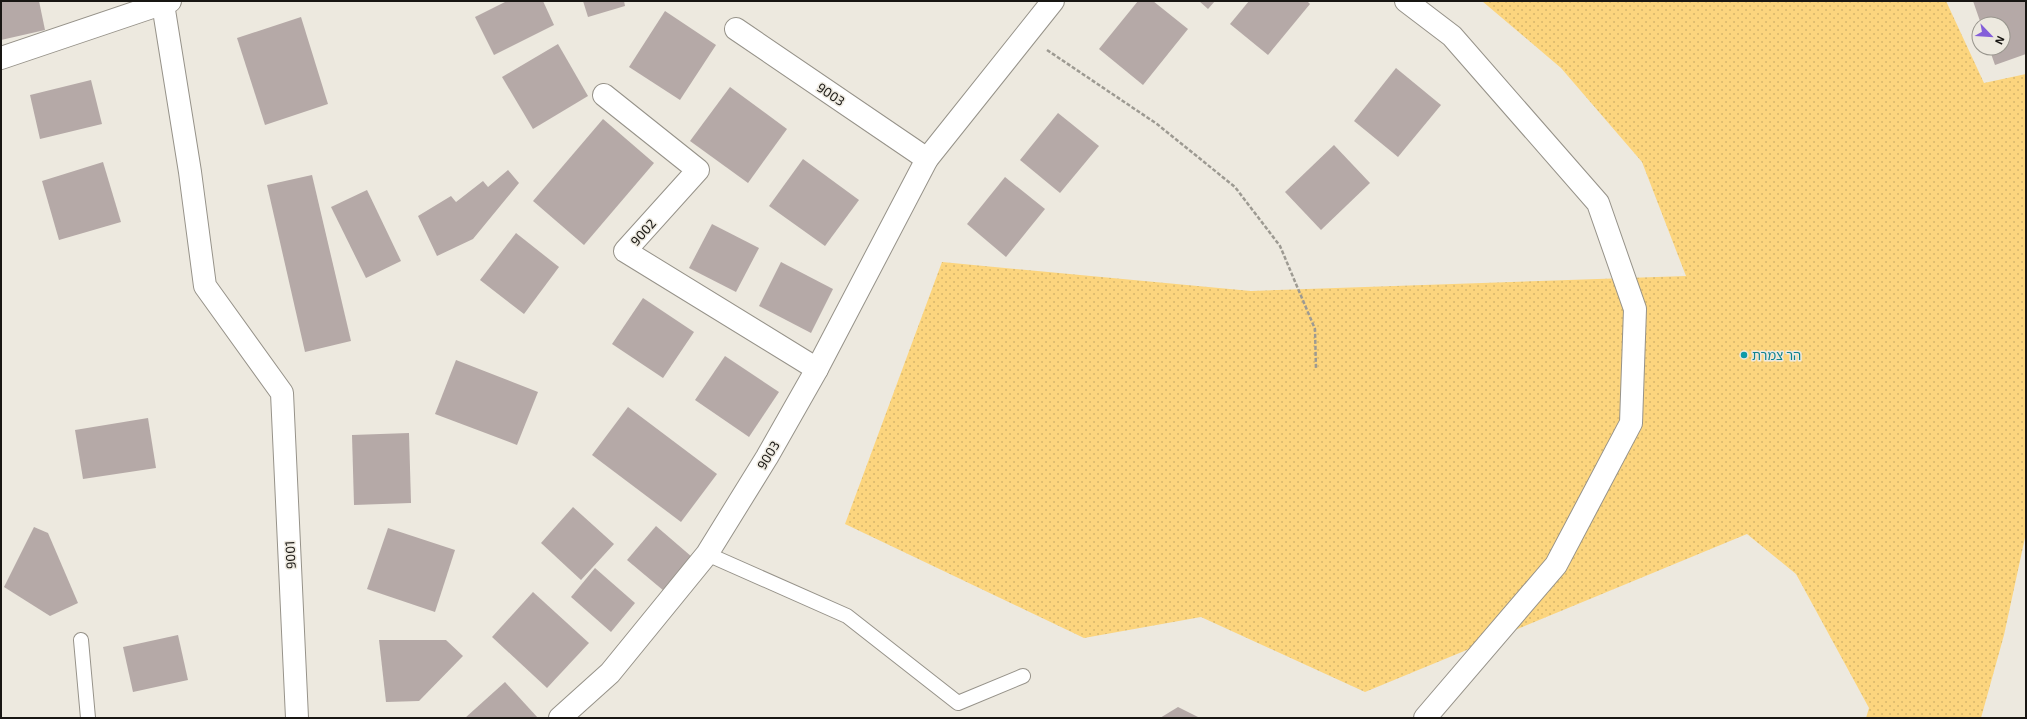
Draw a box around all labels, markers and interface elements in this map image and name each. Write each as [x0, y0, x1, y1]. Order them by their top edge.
north arrow [1971, 16, 2011, 56]
text: N [1993, 34, 2008, 47]
street label: 9003 [814, 79, 848, 109]
street label: 9002 [627, 215, 659, 249]
place label: הר צמרת [1752, 347, 1801, 363]
marker: הר צמרת [1739, 350, 1749, 360]
street label: 9003 [753, 438, 783, 472]
street label: 9001 [281, 540, 299, 570]

